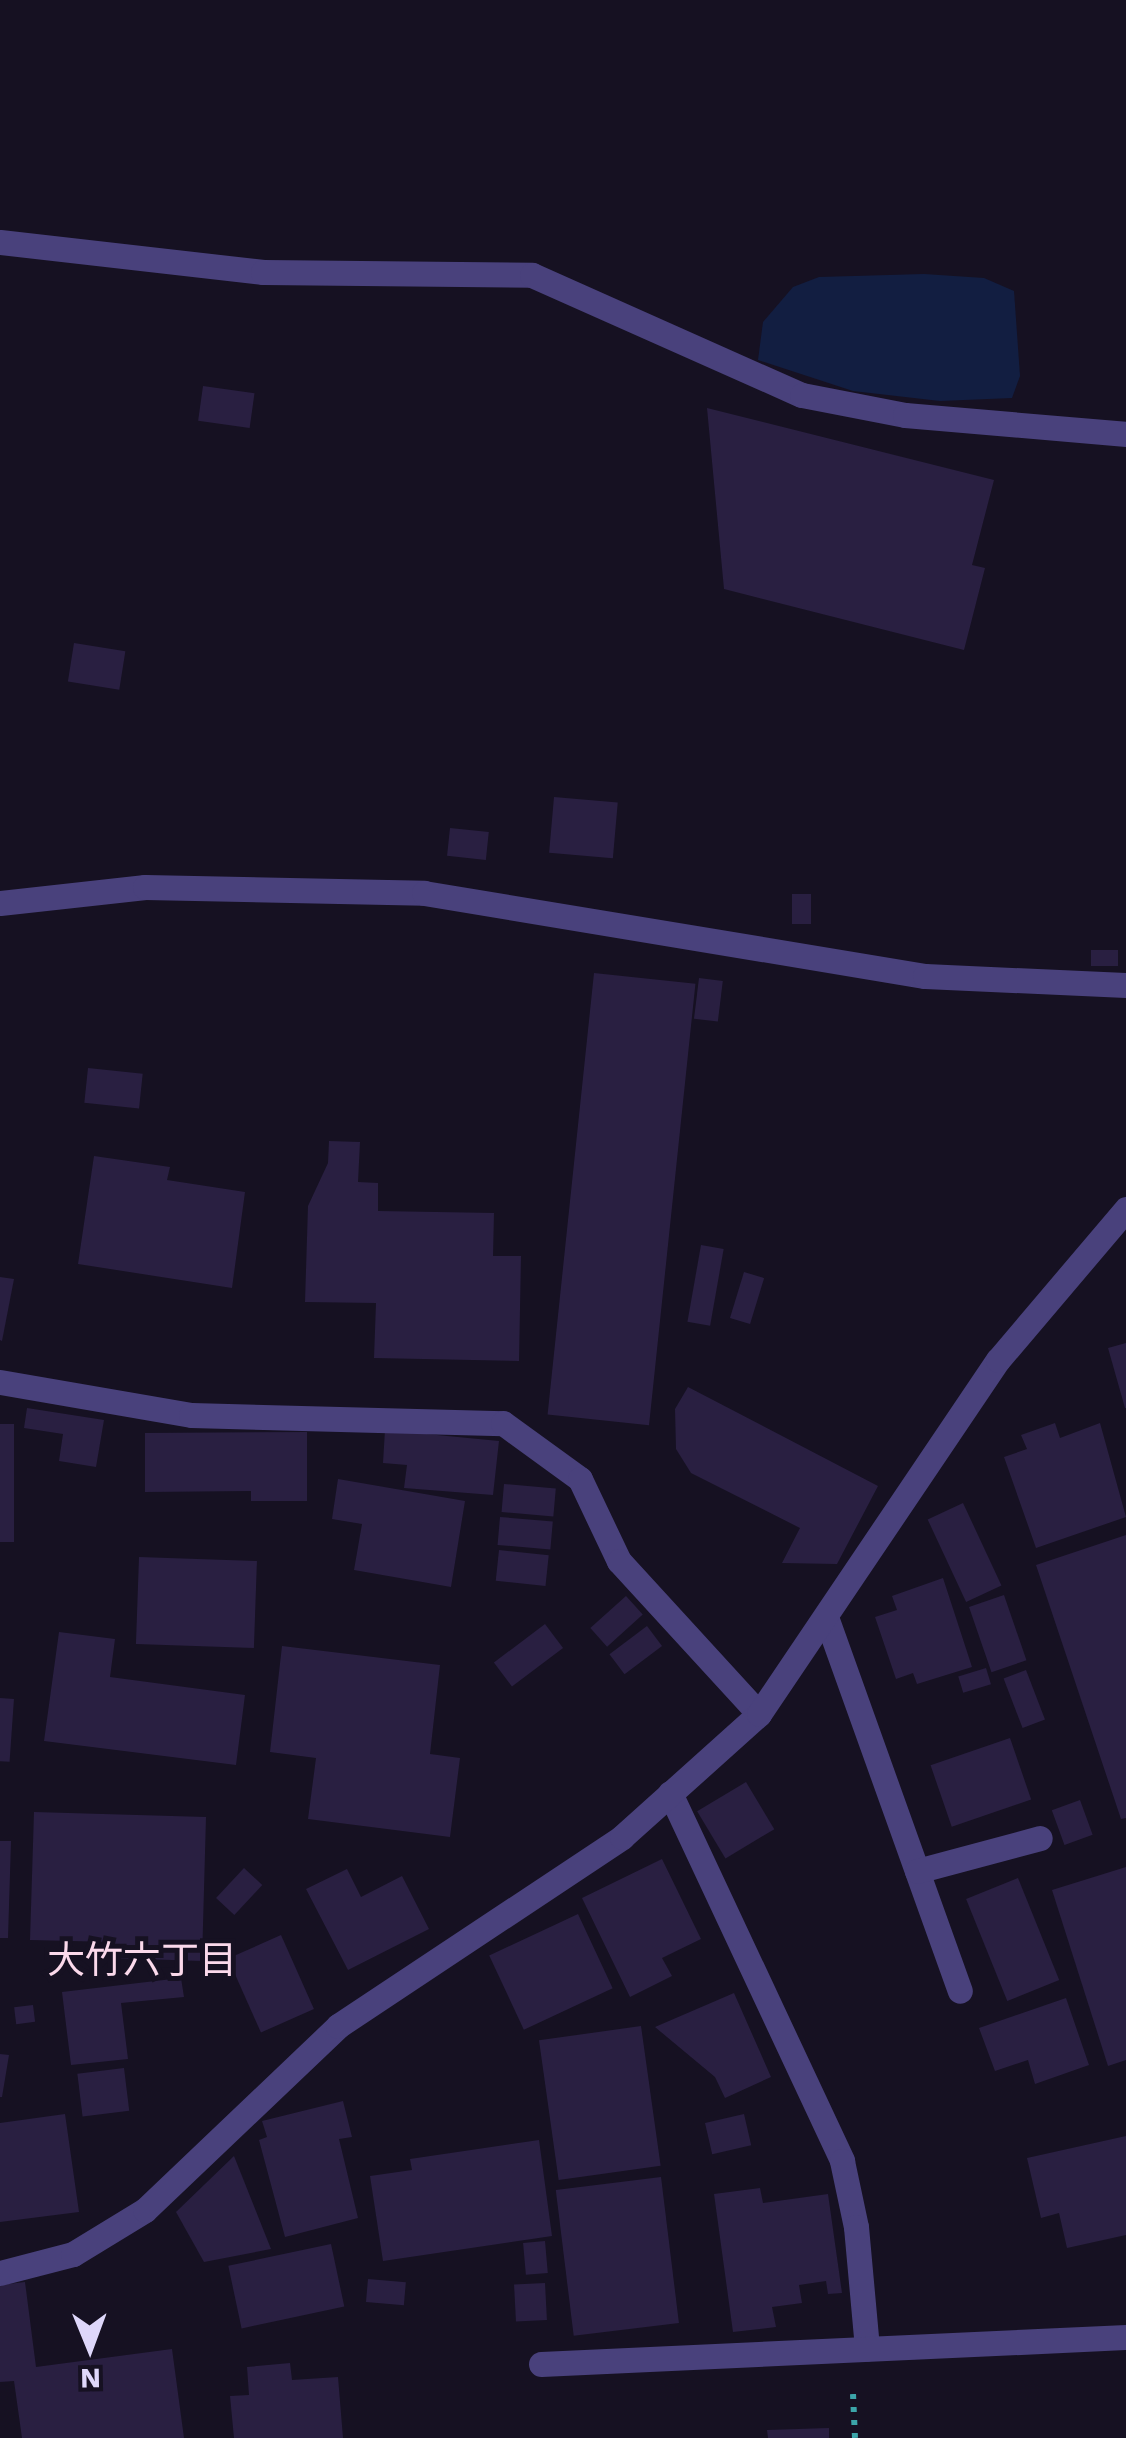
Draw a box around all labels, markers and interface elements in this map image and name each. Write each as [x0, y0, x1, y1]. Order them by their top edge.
district label: 大竹六丁目 [47, 1938, 237, 1984]
north arrow [40, 2298, 140, 2398]
text: N [80, 2362, 101, 2395]

